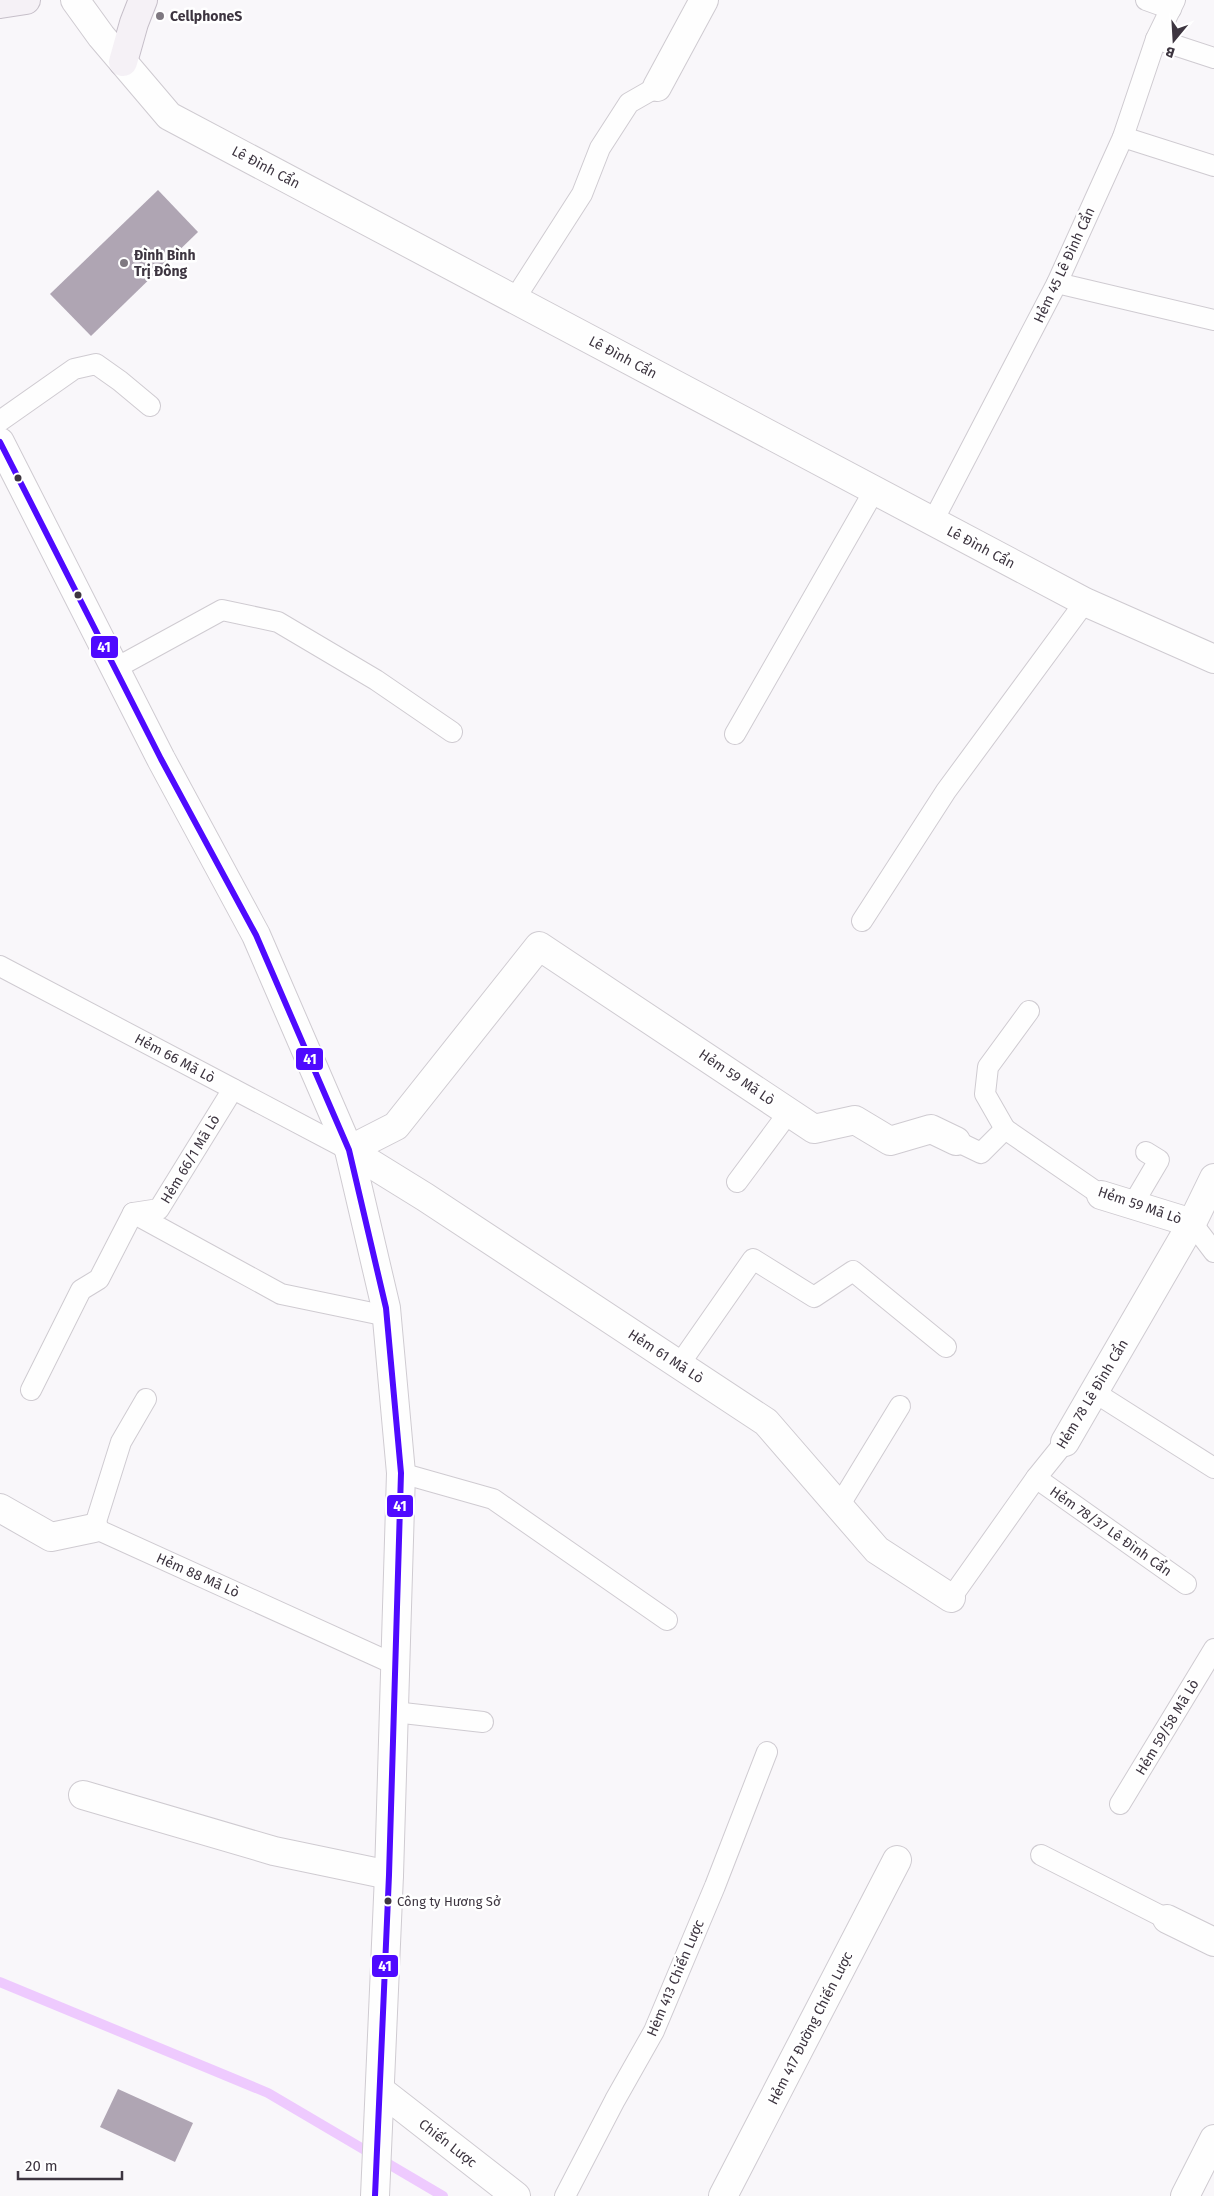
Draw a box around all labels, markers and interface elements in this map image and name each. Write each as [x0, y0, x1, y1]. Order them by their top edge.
place label: CellphoneS [170, 8, 242, 25]
marker: CellphoneS [154, 10, 166, 22]
north arrow [1149, 15, 1199, 65]
text: B [1163, 42, 1177, 61]
street label: Lê Đình Cẩn [229, 142, 303, 192]
street label: Hẻm 45 Lê Đình Cẩn [1029, 204, 1099, 326]
place label: Đình Bình Trị Đông [134, 247, 195, 280]
marker: Đình Bình Trị Đông [118, 257, 130, 269]
street label: Lê Đình Cẩn [586, 332, 660, 382]
unlabelled marker [13, 473, 23, 483]
street label: Lê Đình Cẩn [944, 522, 1018, 572]
unlabelled marker [73, 590, 83, 600]
line badge: 41 [90, 635, 119, 659]
text: 41 [97, 639, 111, 656]
street label: Hẻm 66 Mã Lò [132, 1030, 218, 1087]
street label: Hẻm 59 Mã Lò [696, 1046, 778, 1109]
line badge: 41 [295, 1047, 324, 1071]
text: 41 [303, 1051, 317, 1068]
street label: Hẻm 66/1 Mã Lò [157, 1112, 224, 1207]
street label: Hẻm 59 Mã Lò [1096, 1183, 1184, 1228]
street label: Hẻm 61 Mã Lò [625, 1326, 707, 1387]
street label: Hẻm 78 Lê Đình Cẩn [1052, 1336, 1132, 1452]
street label: Hẻm 78/37 Lê Đình Cẩn [1046, 1482, 1176, 1580]
line badge: 41 [386, 1494, 414, 1518]
text: 41 [393, 1498, 407, 1515]
street label: Hẻm 88 Mã Lò [154, 1550, 242, 1601]
street label: Hẻm 59/58 Mã Lò [1132, 1676, 1203, 1778]
place label: Công ty Hương Sở [397, 1894, 501, 1909]
marker: Công ty Hương Sở [383, 1896, 393, 1906]
street label: Hėm 413 Chiến Lược [642, 1917, 708, 2039]
street label: Hẻm 417 Đường Chiến Lược [764, 1948, 857, 2108]
line badge: 41 [371, 1954, 399, 1978]
text: 41 [378, 1958, 392, 1975]
street label: Chiến Lược [415, 2115, 481, 2172]
scale bar [18, 2148, 121, 2180]
text: 20 m [25, 2157, 58, 2175]

